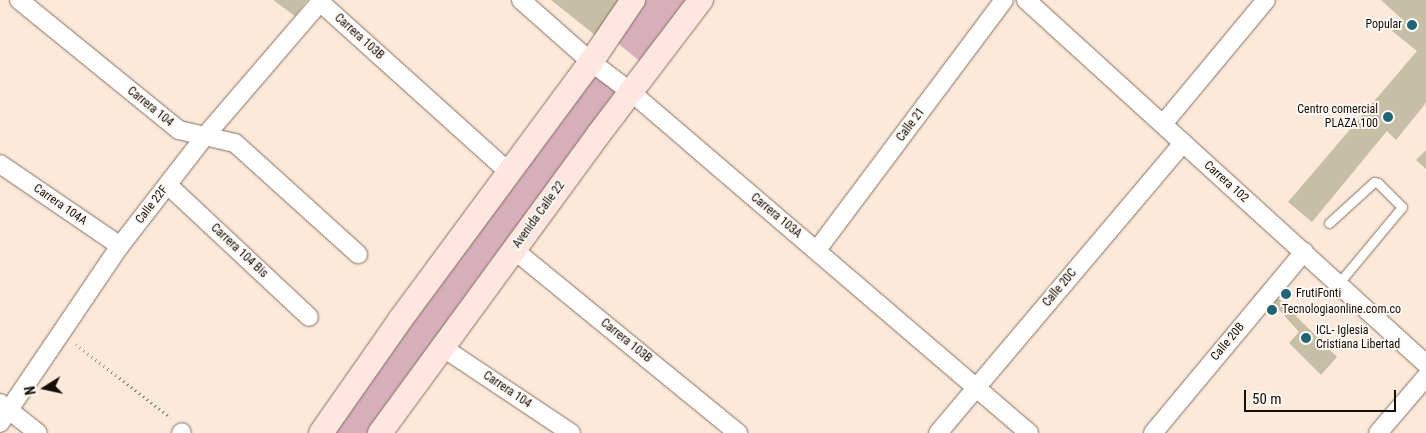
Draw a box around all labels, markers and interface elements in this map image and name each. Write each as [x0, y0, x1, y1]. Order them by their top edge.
street label: Carrera 103B [331, 11, 387, 63]
place label: Popular [1366, 18, 1402, 32]
marker: Popular [1406, 19, 1418, 31]
street label: Carrera 104 [124, 84, 176, 130]
place label: Centro comercial PLAZA 100 [1297, 103, 1378, 131]
street label: Calle 21 [894, 105, 928, 145]
marker: Centro comercial PLAZA 100 [1382, 111, 1394, 123]
street label: Carrera 102 [1201, 158, 1251, 206]
street label: Avenida Calle 22 [510, 179, 568, 251]
street label: Carrera 104A [30, 181, 90, 229]
street label: Calle 22F [133, 183, 171, 227]
street label: Carrera 103A [748, 191, 804, 241]
street label: Carrera 104 Bis [208, 221, 270, 281]
street label: Calle 20C [1040, 266, 1080, 310]
place label: FrutiFonti [1296, 287, 1341, 301]
marker: FrutiFonti [1280, 288, 1292, 300]
place label: Tecnologiaonline.com.co [1282, 303, 1401, 317]
marker: Tecnologiaonline.com.co [1266, 304, 1278, 316]
street label: Carrera 103B [598, 316, 654, 366]
street label: Calle 20B [1208, 320, 1248, 364]
place label: ICL- Iglesia Cristiana Libertad [1316, 324, 1400, 352]
marker: ICL- Iglesia Cristiana Libertad [1300, 332, 1312, 344]
north arrow [20, 363, 70, 413]
street label: Carrera 104 [480, 369, 534, 411]
scale bar [1246, 380, 1398, 412]
text: N [22, 385, 39, 396]
text: 50 m [1252, 390, 1282, 408]

